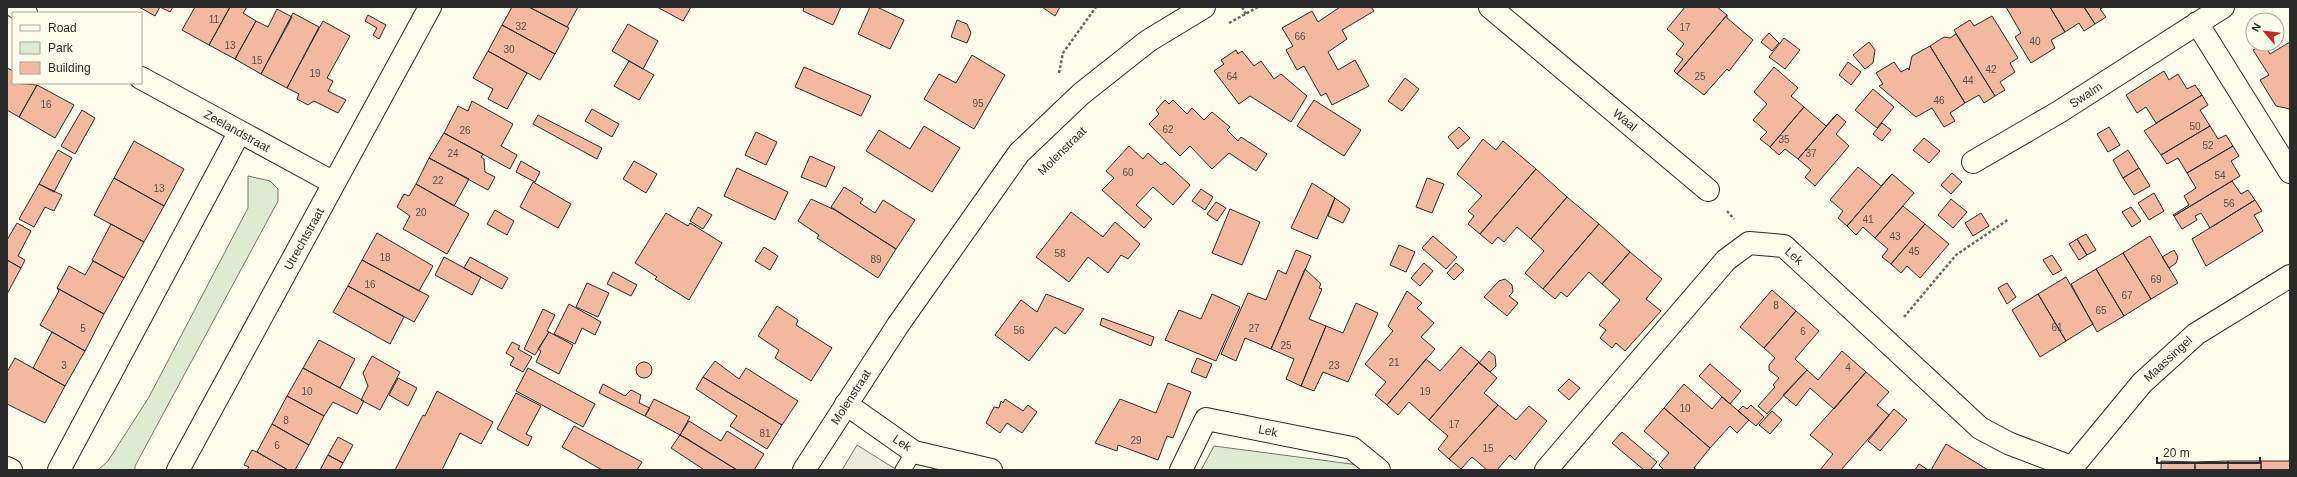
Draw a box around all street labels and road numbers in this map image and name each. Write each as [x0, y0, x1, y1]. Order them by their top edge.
street label: Swalm [2067, 79, 2105, 111]
street label: Waal [1610, 106, 1640, 134]
street label: Zeelandstraat [202, 107, 273, 155]
street label: Molenstraat [1035, 123, 1090, 178]
street label: Utrechtstraat [281, 205, 327, 272]
street label: Lek [1782, 244, 1807, 268]
street label: Maassingel [2141, 333, 2195, 385]
street label: Molenstraat [828, 366, 874, 427]
street label: Lek [1257, 422, 1280, 440]
street label: Lek [890, 432, 915, 455]

